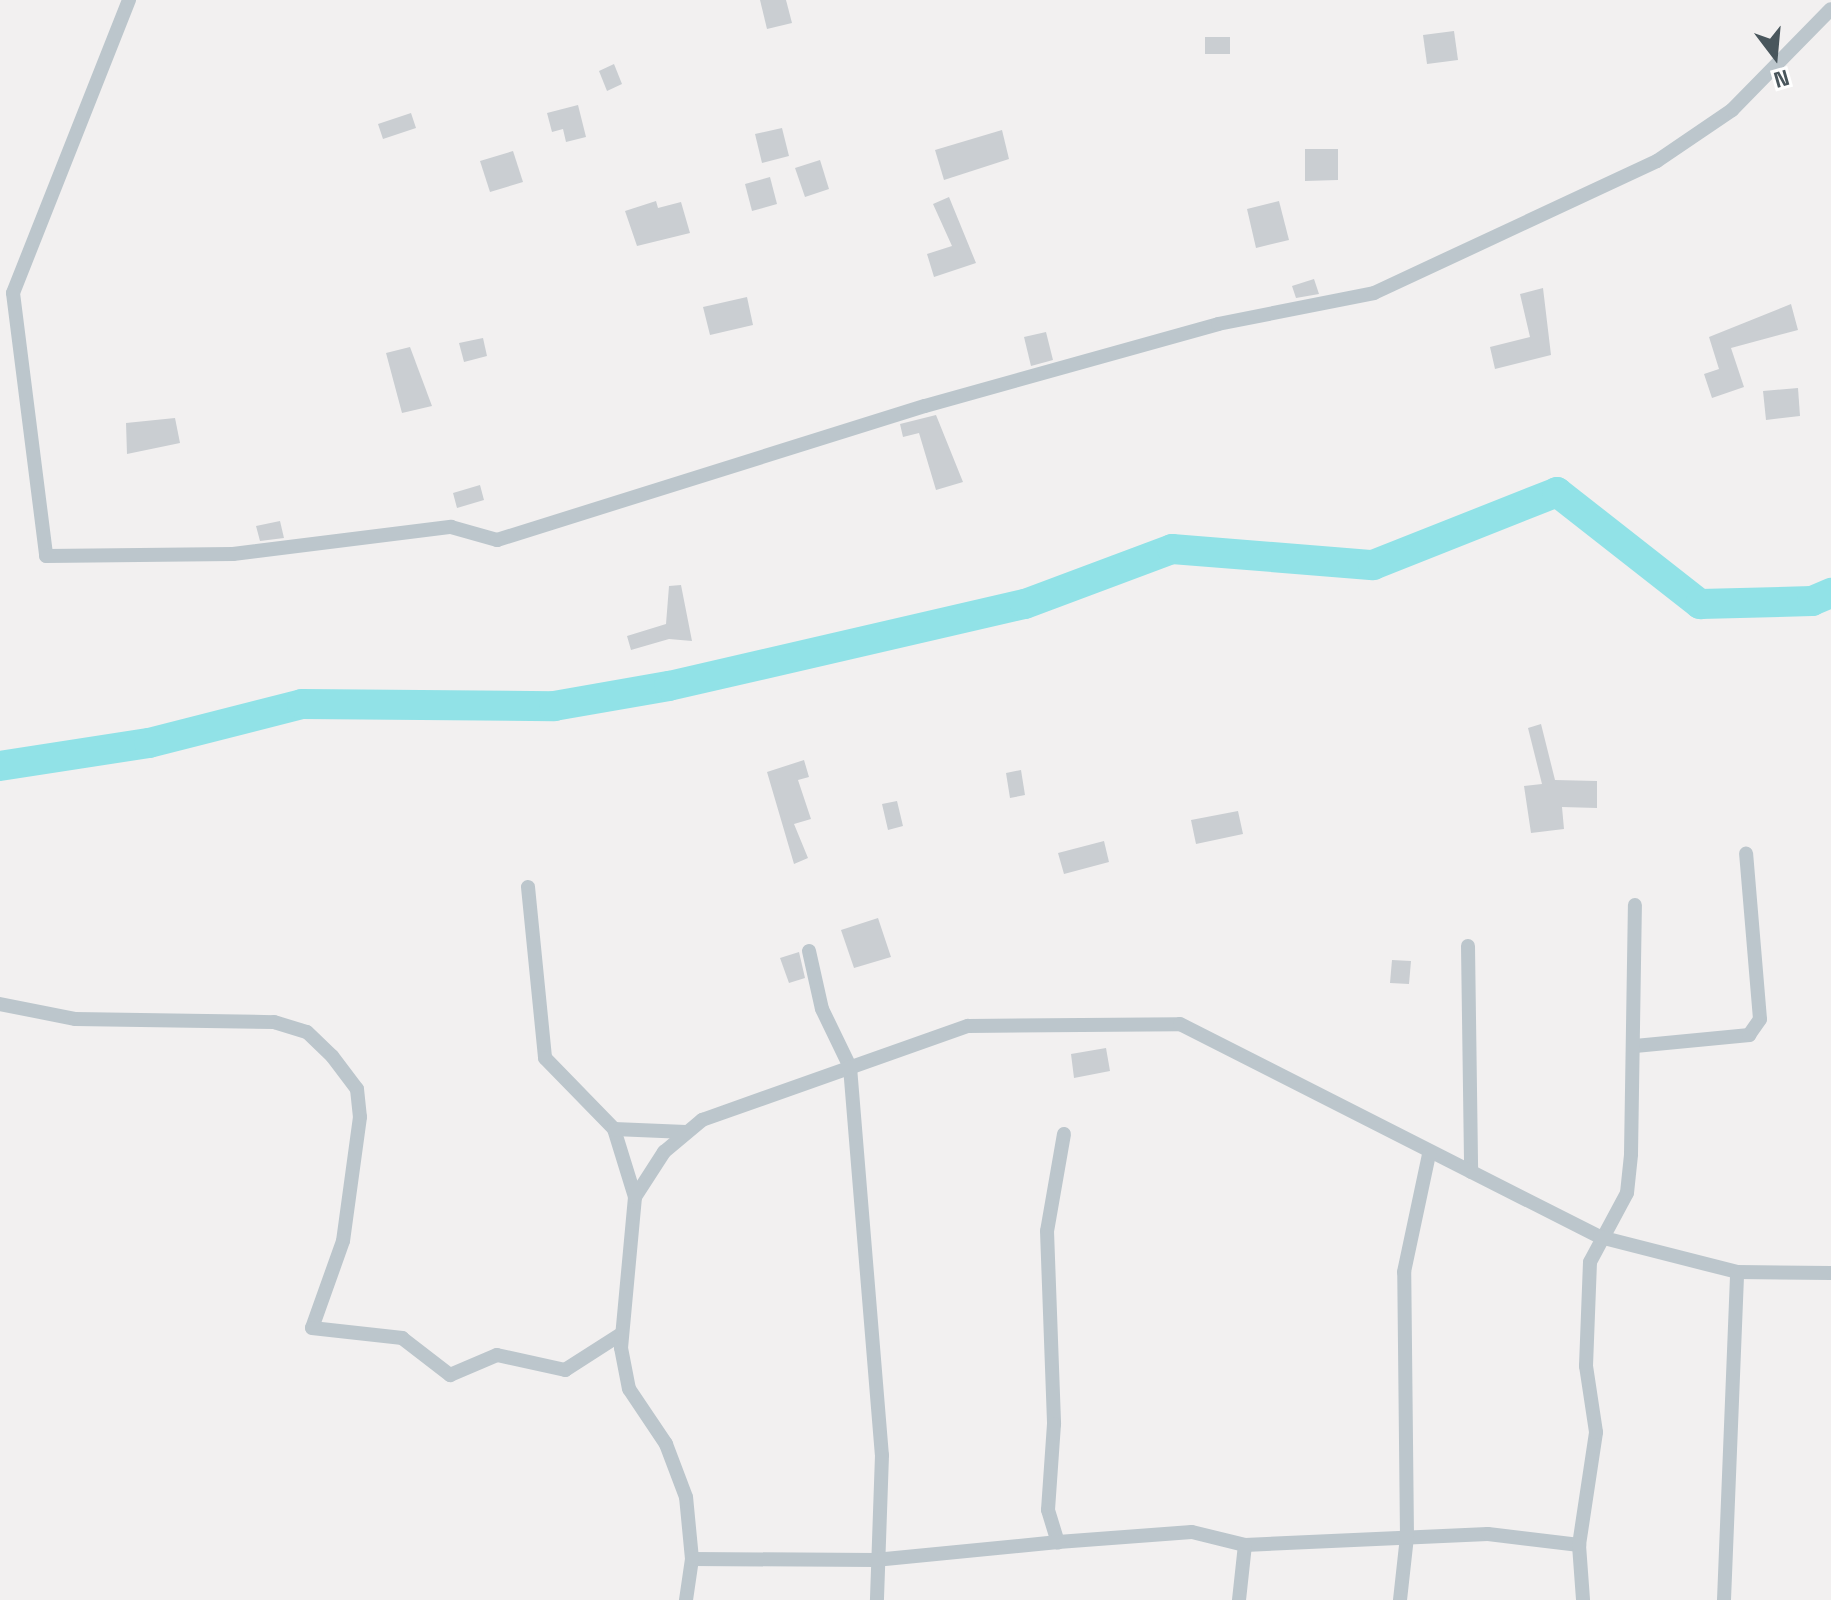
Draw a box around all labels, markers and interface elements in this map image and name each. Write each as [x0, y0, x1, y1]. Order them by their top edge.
north arrow [1735, 16, 1815, 96]
text: N [1771, 64, 1793, 95]

